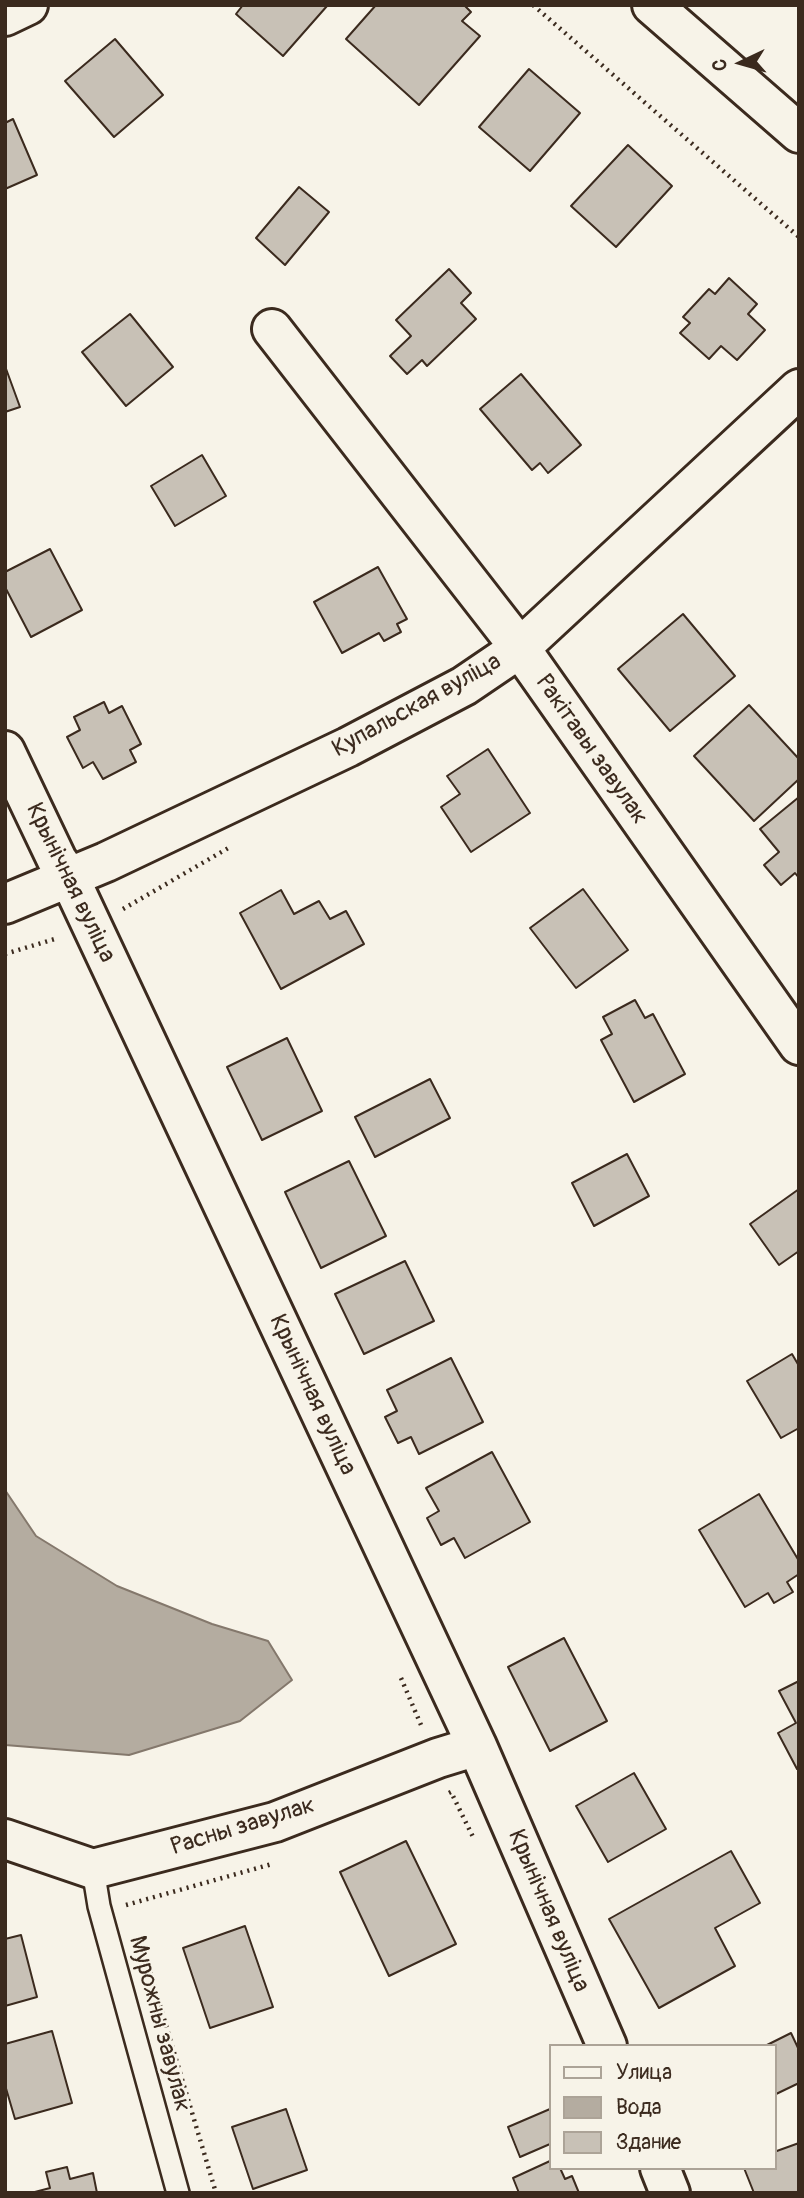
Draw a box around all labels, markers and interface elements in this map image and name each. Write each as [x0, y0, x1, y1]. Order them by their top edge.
north arrow [706, 28, 776, 98]
text: С [708, 58, 733, 72]
street label: Купальская вуліца [328, 648, 506, 764]
street label: Ракітавы завулак [529, 670, 653, 830]
street label: Крынічная вуліца [19, 799, 121, 967]
street label: Крынічная вуліца [262, 1310, 362, 1480]
street label: Расны завулак [168, 1791, 318, 1863]
street label: Крынічная вуліца [501, 1825, 595, 1997]
street label: Мурожны завулак [122, 1933, 196, 2115]
legend [548, 2044, 776, 2170]
text: Улица [616, 2059, 672, 2086]
text: Вода [616, 2094, 662, 2121]
text: Здание [616, 2129, 681, 2156]

